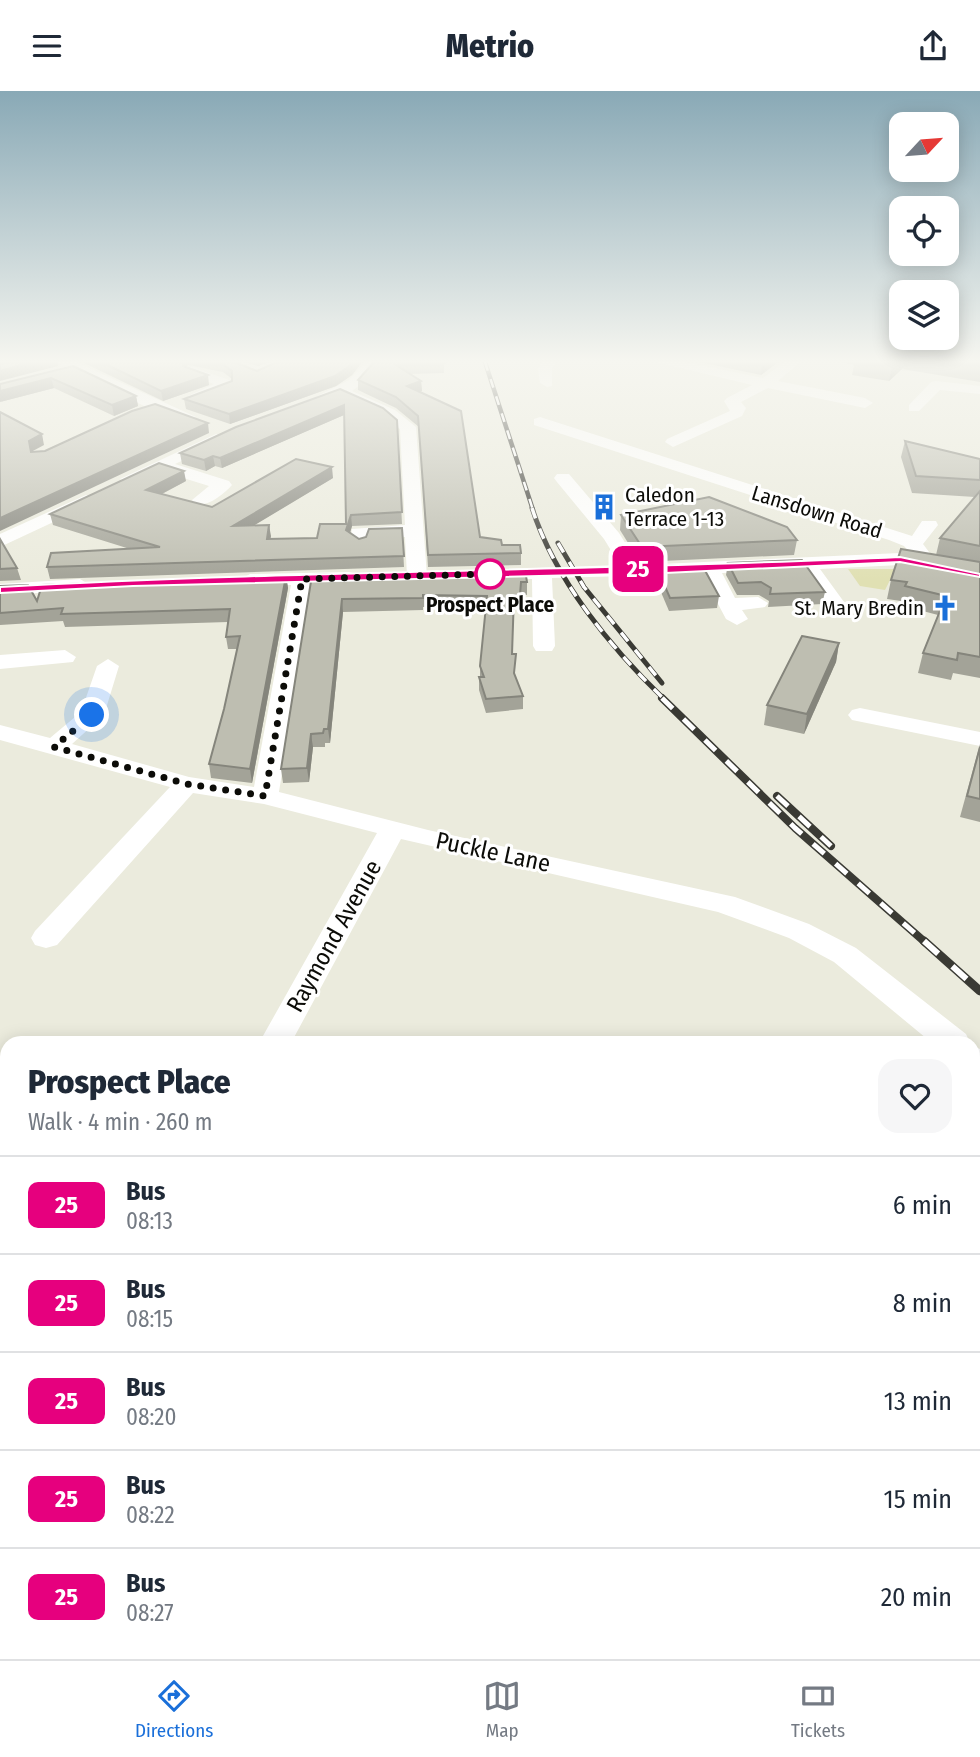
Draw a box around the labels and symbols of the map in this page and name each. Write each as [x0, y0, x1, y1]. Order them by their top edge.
north arrow [889, 112, 959, 182]
street label: Lansdown Road [749, 480, 885, 544]
place label: Caledon Terrace 1-13 [625, 482, 724, 532]
building icon: Caledon Terrace 1-13 [589, 492, 619, 522]
line badge: 25 [606, 546, 670, 592]
marker: Prospect Place [475, 559, 505, 589]
place label: Prospect Place [426, 592, 554, 618]
church icon: St. Mary Bredin [930, 593, 960, 623]
place label: St. Mary Bredin [794, 595, 924, 621]
your location [74, 697, 109, 732]
street label: Puckle Lane [433, 826, 553, 878]
street label: Raymond Avenue [281, 855, 387, 1017]

